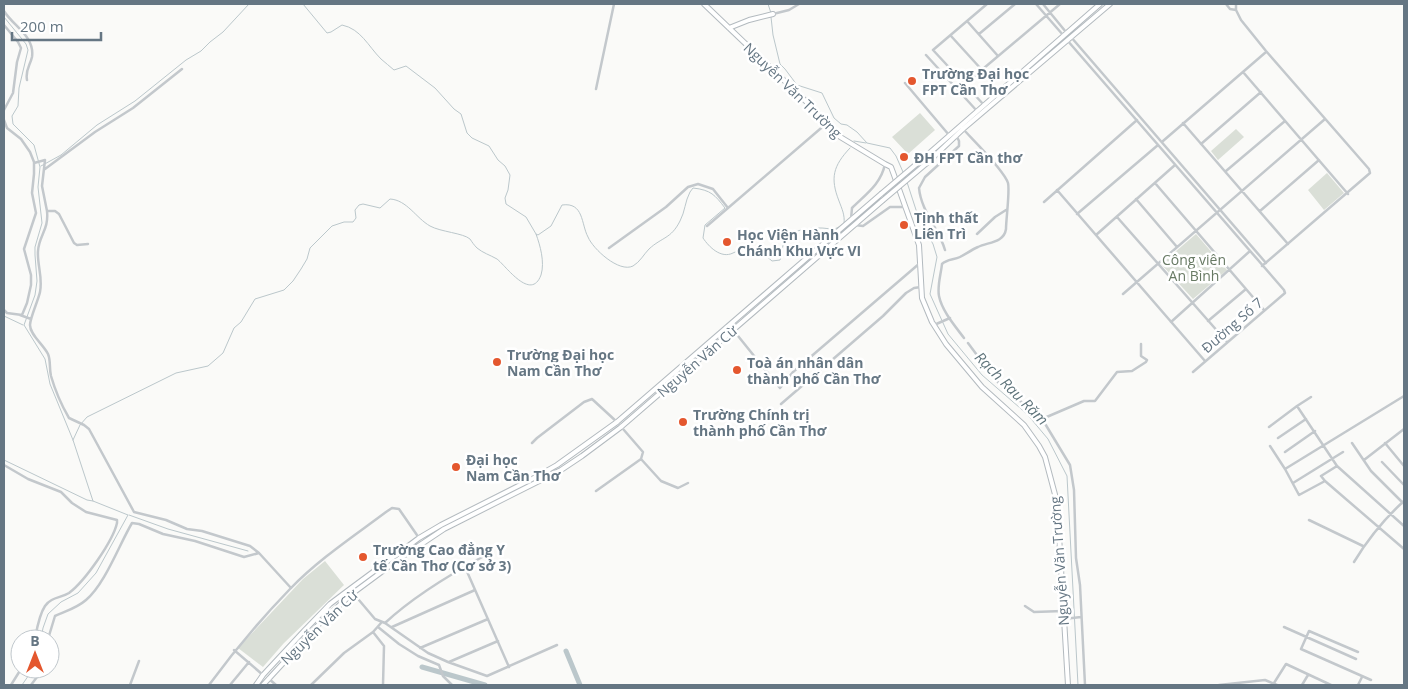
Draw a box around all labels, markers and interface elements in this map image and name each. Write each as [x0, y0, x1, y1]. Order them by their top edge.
scale bar [12, 10, 101, 42]
text: 200 m [20, 16, 64, 36]
street label: Nguyễn Văn Trường [740, 38, 847, 142]
place label: Trường Đại học FPT Cần Thơ [922, 64, 1029, 99]
marker: Trường Đại học FPT Cần Thơ [906, 75, 918, 87]
place label: ĐH FPT Cần thơ [914, 148, 1023, 167]
marker: ĐH FPT Cần thơ [898, 151, 910, 163]
place label: Tịnh thất Liên Trì [914, 208, 978, 243]
marker: Tịnh thất Liên Trì [898, 219, 910, 231]
place label: Học Viện Hành Chánh Khu Vực VI [737, 225, 861, 260]
marker: Học Viện Hành Chánh Khu Vực VI [721, 236, 733, 248]
park label: Công viên An Bình [1162, 250, 1226, 285]
street label: Đường Số 7 [1197, 293, 1267, 357]
street label: Nguyễn Văn Cừ [653, 320, 742, 401]
place label: Trường Đại học Nam Cần Thơ [507, 345, 614, 380]
water label: Rạch Rau Răm [971, 347, 1053, 429]
place label: Toà án nhân dân thành phố Cần Thơ [747, 353, 882, 388]
marker: Trường Đại học Nam Cần Thơ [491, 356, 503, 368]
marker: Toà án nhân dân thành phố Cần Thơ [731, 364, 743, 376]
place label: Trường Chính trị thành phố Cần Thơ [693, 405, 828, 440]
marker: Trường Chính trị thành phố Cần Thơ [677, 416, 689, 428]
place label: Đại học Nam Cần Thơ [466, 450, 562, 485]
marker: Đại học Nam Cần Thơ [450, 461, 462, 473]
street label: Nguyễn Văn Trường [1045, 495, 1073, 626]
place label: Trường Cao đẳng Y tế Cần Thơ (Cơ sở 3) [373, 540, 512, 575]
marker: Trường Cao đẳng Y tế Cần Thơ (Cơ sở 3) [357, 551, 369, 563]
street label: Nguyễn Văn Cừ [276, 585, 362, 669]
north arrow [10, 629, 60, 679]
text: B [30, 631, 40, 650]

